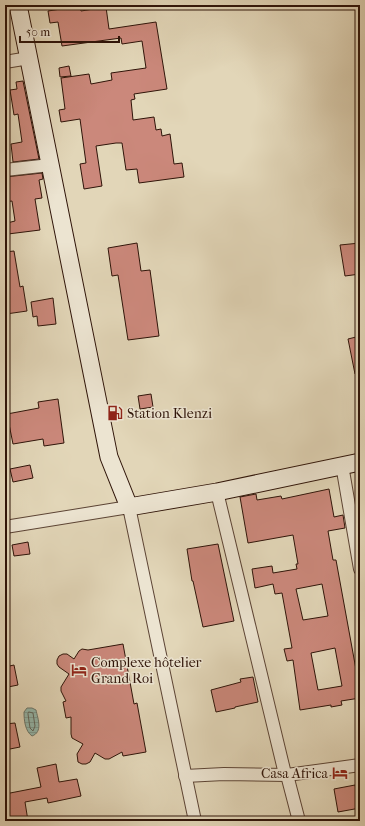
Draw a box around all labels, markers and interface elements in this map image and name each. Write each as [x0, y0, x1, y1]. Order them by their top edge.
scale bar [20, 18, 119, 44]
text: 50 m [26, 25, 50, 39]
fuel station icon: Station Klenzi [106, 404, 124, 422]
place label: Station Klenzi [127, 405, 212, 422]
place label: Complexe hôtelier Grand Roi [91, 654, 202, 687]
hotel icon: Complexe hôtelier Grand Roi [70, 661, 88, 679]
hotel icon: Casa Africa [331, 764, 349, 782]
place label: Casa Africa [261, 765, 329, 782]

